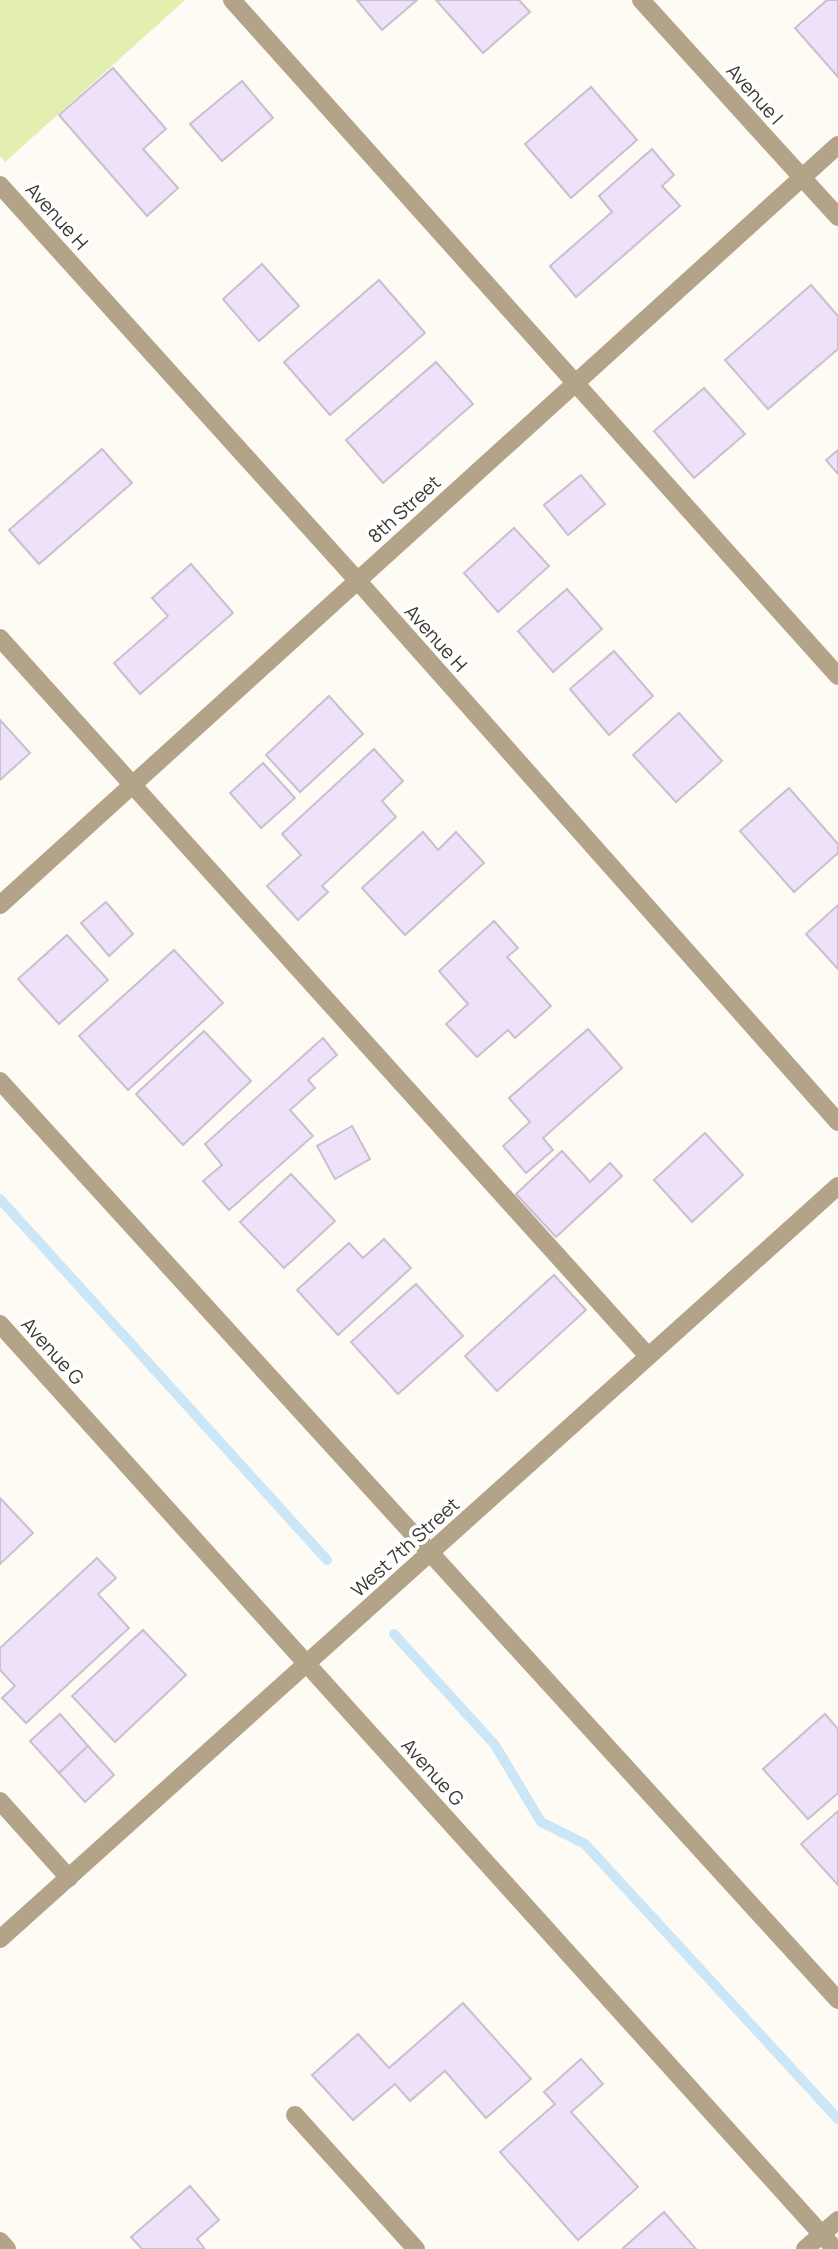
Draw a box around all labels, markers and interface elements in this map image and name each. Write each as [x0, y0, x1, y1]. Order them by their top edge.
street label: Avenue I [721, 58, 789, 130]
street label: Avenue H [20, 177, 94, 255]
street label: 8th Street [362, 469, 446, 549]
street label: Avenue H [399, 599, 473, 677]
street label: Avenue G [16, 1312, 90, 1390]
street label: West 7th Street [345, 1491, 465, 1603]
street label: Avenue G [396, 1733, 470, 1811]

